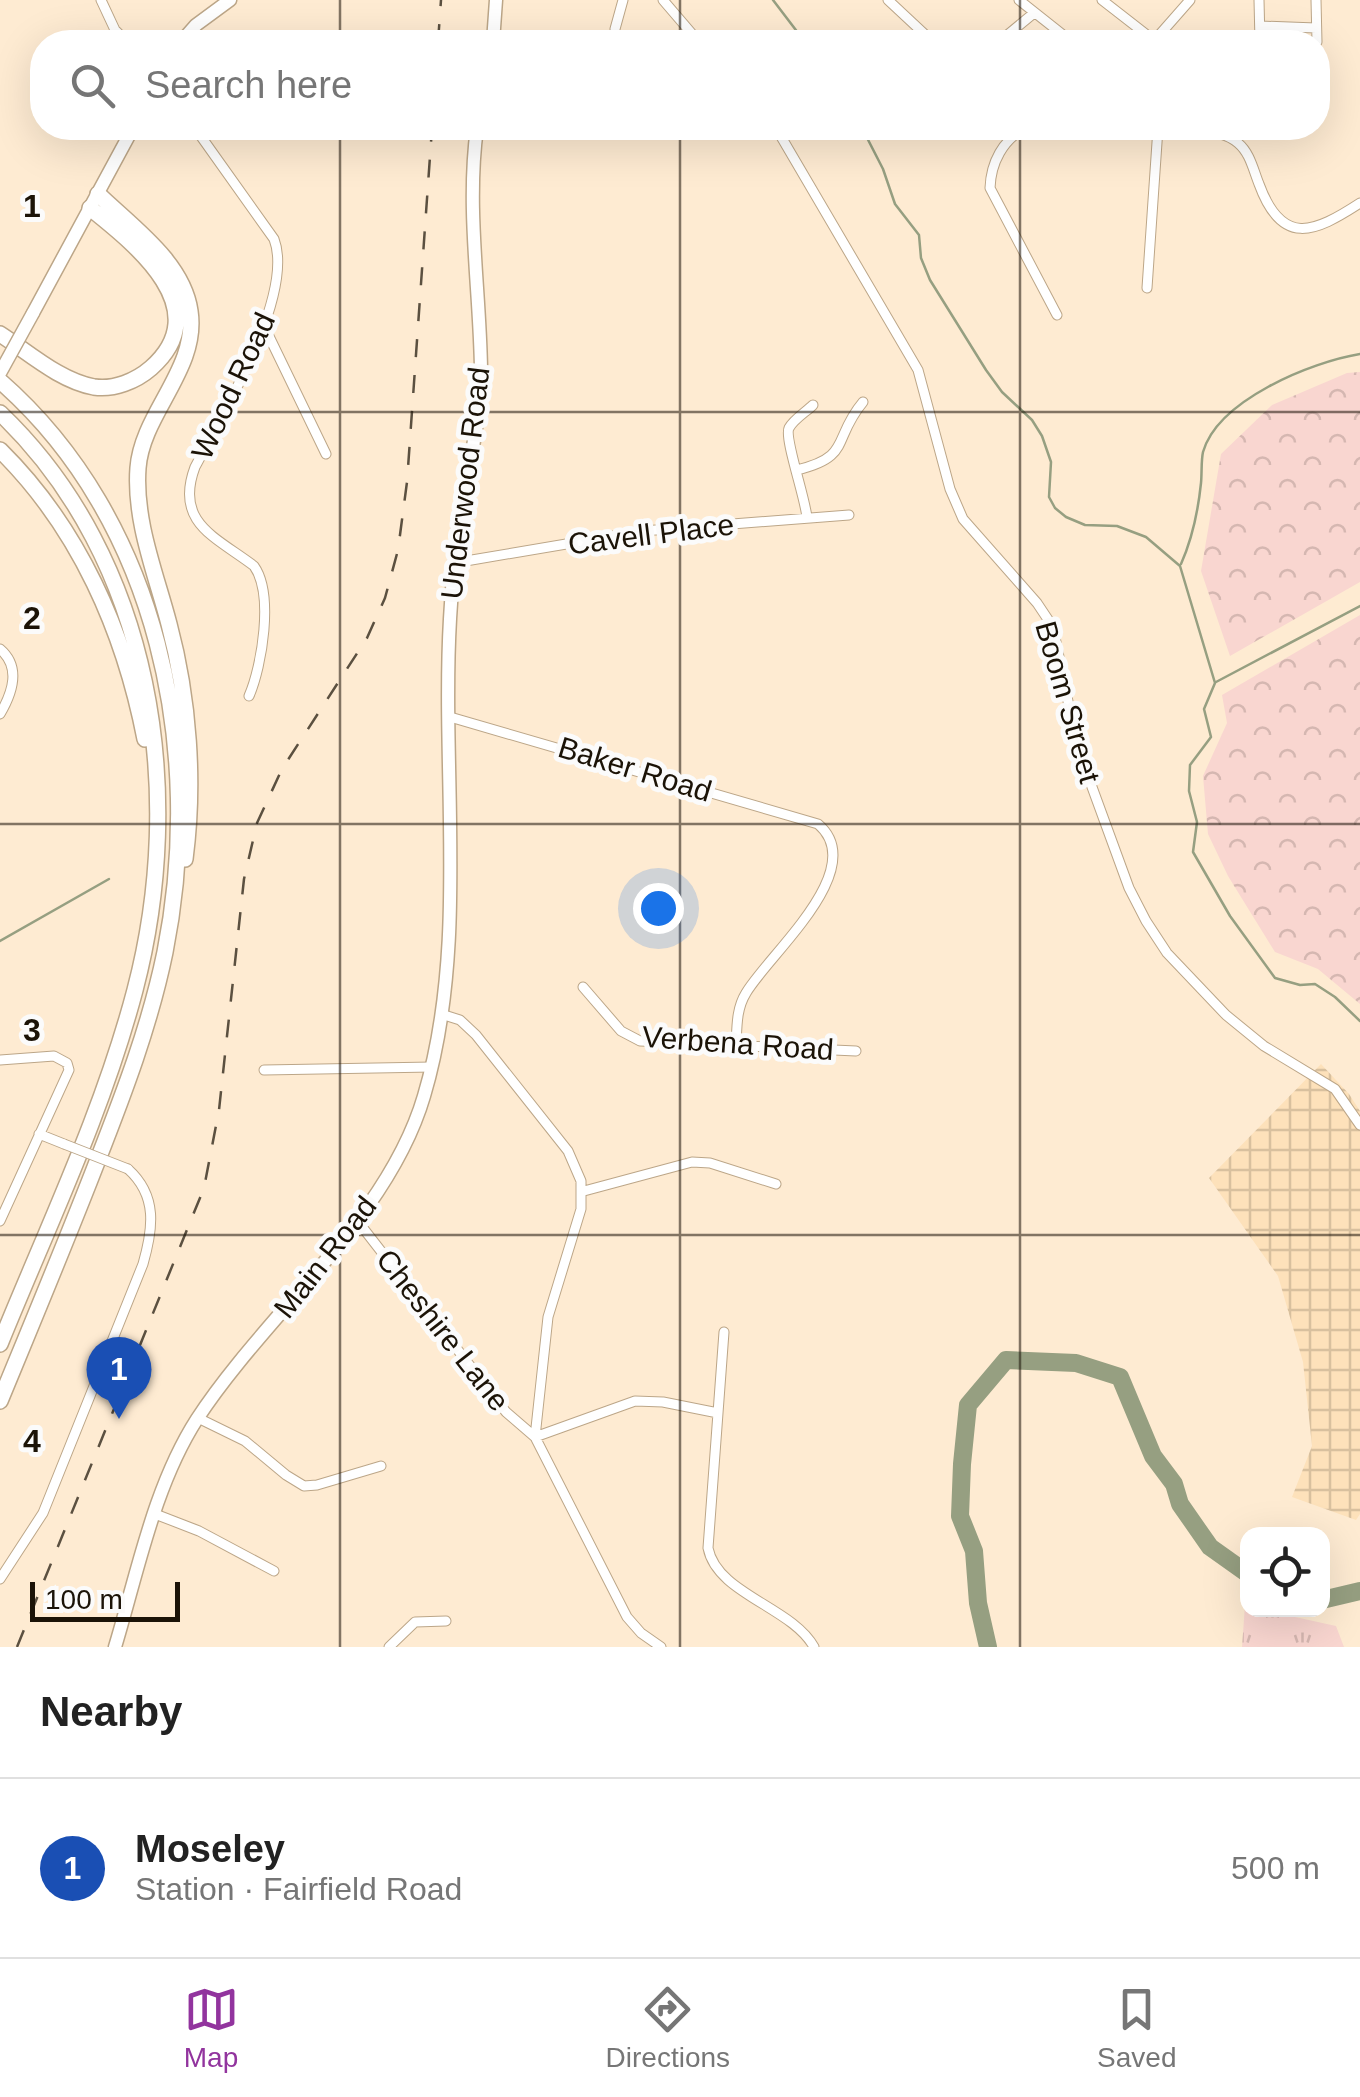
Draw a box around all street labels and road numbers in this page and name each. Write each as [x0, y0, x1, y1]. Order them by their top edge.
street label: Wood Road [185, 307, 281, 465]
street label: Underwood Road [434, 365, 496, 601]
street label: Cavell Place [566, 507, 736, 561]
street label: Boom Street [1029, 617, 1107, 787]
street label: Baker Road [554, 730, 716, 808]
street label: Verbena Road [641, 1020, 835, 1066]
street label: Main Road [267, 1190, 383, 1324]
street label: Cheshire Lane [370, 1243, 516, 1417]

